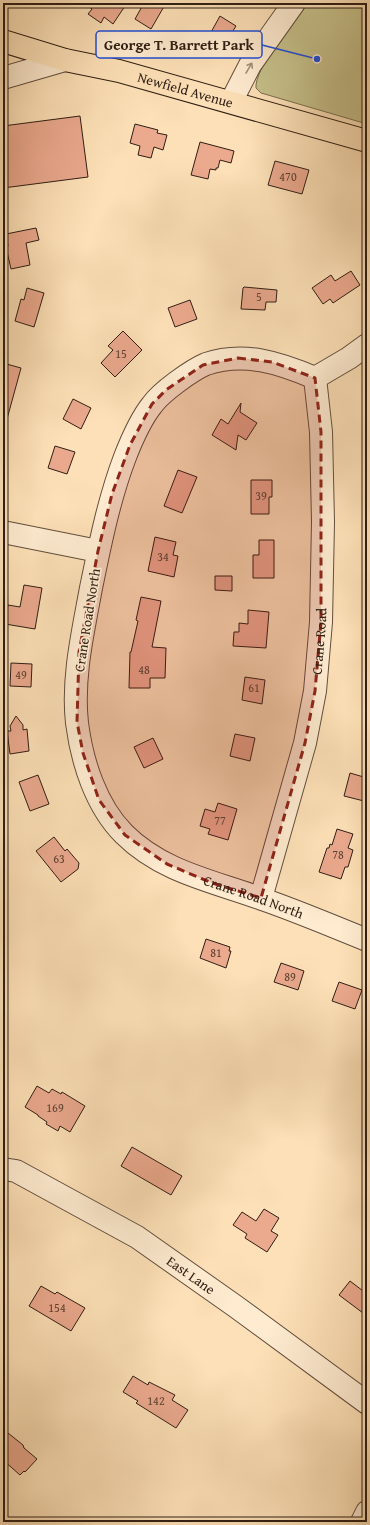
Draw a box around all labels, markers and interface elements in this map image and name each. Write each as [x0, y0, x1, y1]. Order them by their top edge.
callout: George T. Barrett Park [96, 31, 262, 58]
text: George T. Barrett Park [104, 34, 254, 55]
one-way arrow [246, 62, 254, 74]
street label: Newfield Avenue [135, 67, 236, 113]
house number: 470 [279, 168, 297, 185]
house number: 5 [256, 288, 262, 305]
house number: 15 [115, 345, 127, 362]
house number: 39 [255, 487, 267, 504]
house number: 34 [157, 548, 169, 565]
street label: Crane Road North [69, 567, 105, 673]
street label: Crane Road [306, 607, 331, 675]
house number: 48 [138, 661, 150, 678]
house number: 49 [15, 666, 27, 683]
house number: 61 [248, 679, 260, 696]
house number: 77 [214, 812, 226, 829]
house number: 78 [332, 846, 344, 863]
house number: 63 [53, 850, 65, 867]
street label: Crane Road North [201, 870, 307, 924]
house number: 81 [210, 944, 222, 961]
house number: 89 [284, 968, 296, 985]
house number: 169 [46, 1099, 64, 1116]
street label: East Lane [163, 1251, 220, 1299]
house number: 154 [48, 1299, 66, 1316]
house number: 142 [147, 1392, 165, 1409]

